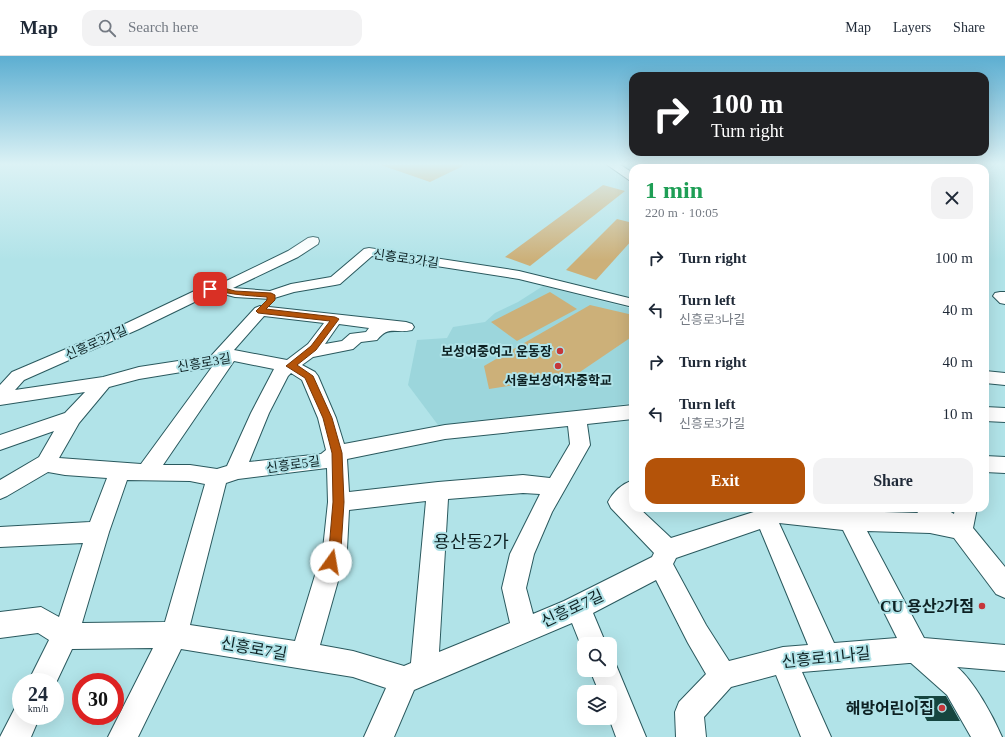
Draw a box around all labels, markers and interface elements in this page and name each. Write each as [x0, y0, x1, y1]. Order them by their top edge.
search box [82, 10, 362, 46]
text: Map [20, 17, 58, 38]
icon: search [96, 17, 118, 39]
text: Search here [128, 19, 198, 35]
text: Map [845, 20, 871, 35]
text: Layers [893, 20, 931, 35]
text: Share [953, 20, 985, 35]
icon: right [645, 88, 697, 140]
text: 100 m [711, 88, 783, 119]
text: Turn right [711, 121, 784, 141]
text: 1 min [645, 177, 703, 203]
button: close [931, 177, 973, 219]
text: 220 m · 10:05 [645, 205, 718, 220]
street label: 신흥로3가길 [372, 246, 440, 271]
icon: right [645, 247, 667, 269]
text: Turn right [679, 250, 746, 266]
text: 100 m [935, 250, 973, 266]
pin [193, 272, 227, 306]
icon: arrive [199, 278, 221, 300]
text: Turn left [679, 292, 736, 308]
icon: left [645, 299, 667, 321]
text: 40 m [943, 302, 973, 318]
text: 신흥로3나길 [679, 312, 745, 327]
street label: 신흥로3가길 [63, 322, 130, 363]
place label: 보성여중여고 운동장 [441, 344, 552, 359]
marker: 보성여중여고 운동장 [555, 346, 565, 356]
street label: 신흥로3길 [176, 350, 232, 375]
icon: right [645, 351, 667, 373]
text: Turn right [679, 354, 746, 370]
text: 40 m [943, 354, 973, 370]
marker: 서울보성여자중학교 [553, 361, 563, 371]
place label: 서울보성여자중학교 [504, 373, 612, 388]
text: Turn left [679, 396, 736, 412]
icon: left [645, 403, 667, 425]
text: 10 m [943, 406, 973, 422]
text: 신흥로3가길 [679, 416, 745, 431]
street label: 신흥로5길 [265, 453, 321, 476]
button: Exit [645, 458, 805, 504]
button: Share [813, 458, 973, 504]
district label: 용산동2가 [433, 532, 509, 552]
position arrow [310, 541, 352, 583]
street label: 신흥로7길 [538, 587, 606, 630]
place label: CU 용산2가점 [880, 598, 974, 615]
marker: CU 용산2가점 [977, 601, 987, 611]
street label: 신흥로7길 [219, 634, 288, 663]
map controls [577, 637, 617, 725]
button: search [577, 637, 617, 677]
street label: 신흥로11나길 [781, 644, 871, 671]
speed limit sign: 30 [72, 673, 124, 725]
text: 24 [28, 683, 48, 705]
button: layers [577, 685, 617, 725]
place label: 해방어린이집 [846, 700, 934, 717]
text: km/h [28, 703, 48, 714]
marker: 해방어린이집 [937, 703, 947, 713]

